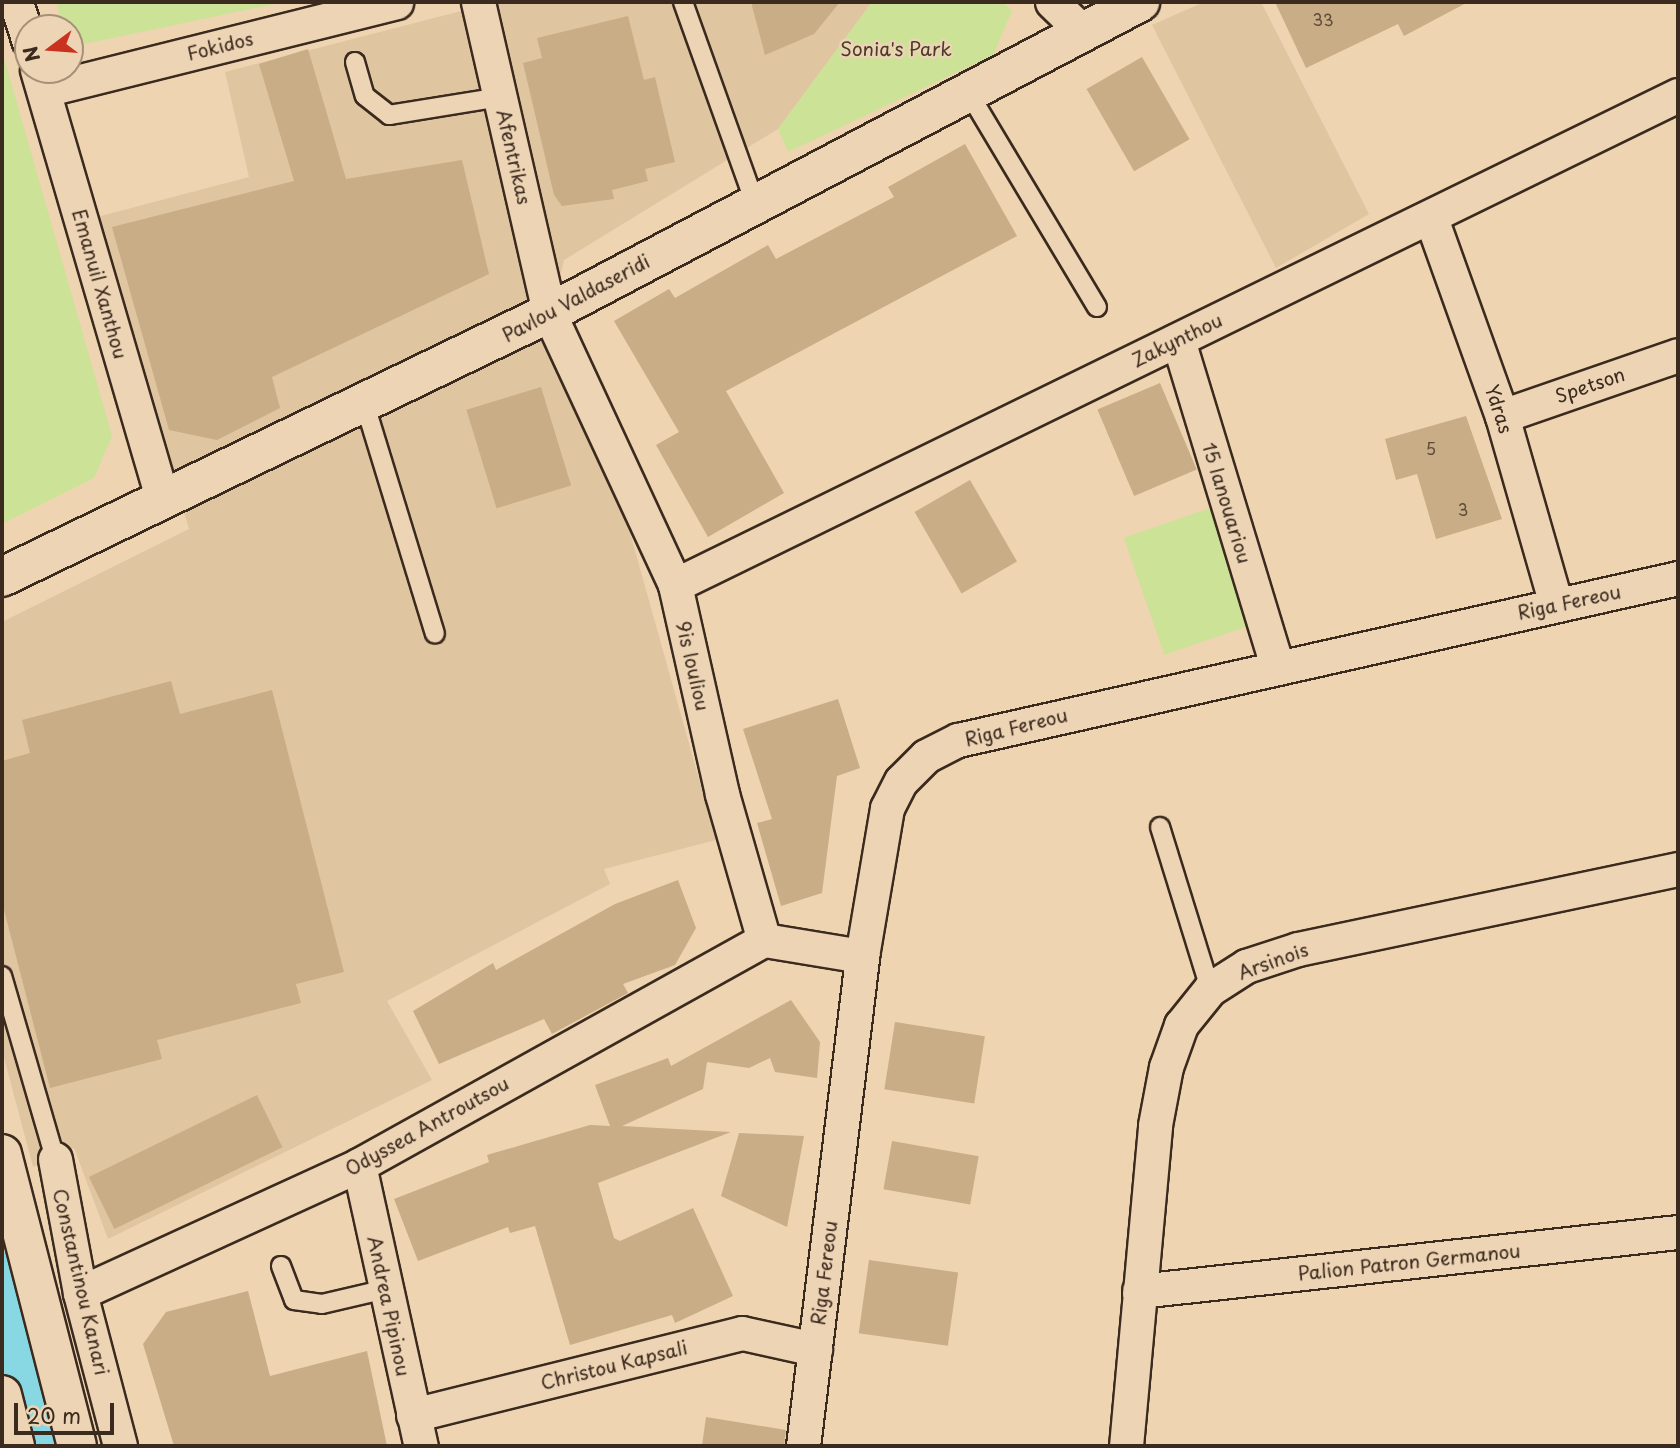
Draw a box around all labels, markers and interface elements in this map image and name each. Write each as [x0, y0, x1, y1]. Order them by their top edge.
house number: 33 [1312, 9, 1334, 29]
north arrow [14, 14, 84, 84]
street label: Fokidos [185, 27, 255, 65]
park label: Sonia's Park [840, 38, 952, 60]
text: N [15, 43, 46, 65]
street label: Afentrikas [492, 107, 536, 207]
street label: Emanuil Xanthou [68, 206, 132, 362]
street label: Pavlou Valdaseridi [498, 249, 654, 347]
street label: Zakynthou [1128, 308, 1226, 372]
street label: Spetson [1552, 362, 1628, 408]
street label: Ydras [1480, 382, 1518, 436]
house number: 5 [1426, 438, 1436, 458]
street label: 15 Ianouariou [1198, 440, 1256, 566]
house number: 3 [1458, 499, 1468, 519]
street label: Riga Fereou [1514, 580, 1624, 624]
street label: 9is Iouliou [672, 619, 714, 713]
street label: Riga Fereou [961, 703, 1071, 751]
street label: Arsinois [1235, 938, 1311, 984]
street label: Odyssea Antroutsou [341, 1071, 513, 1181]
street label: Constantinou Kanari [48, 1186, 114, 1378]
street label: Riga Fereou [806, 1218, 842, 1328]
street label: Andrea Pipinou [363, 1234, 415, 1378]
street label: Palion Patron Germanou [1296, 1239, 1522, 1285]
street label: Christou Kapsali [538, 1336, 690, 1394]
scale bar [18, 1388, 117, 1432]
text: 20 m [27, 1399, 81, 1431]

